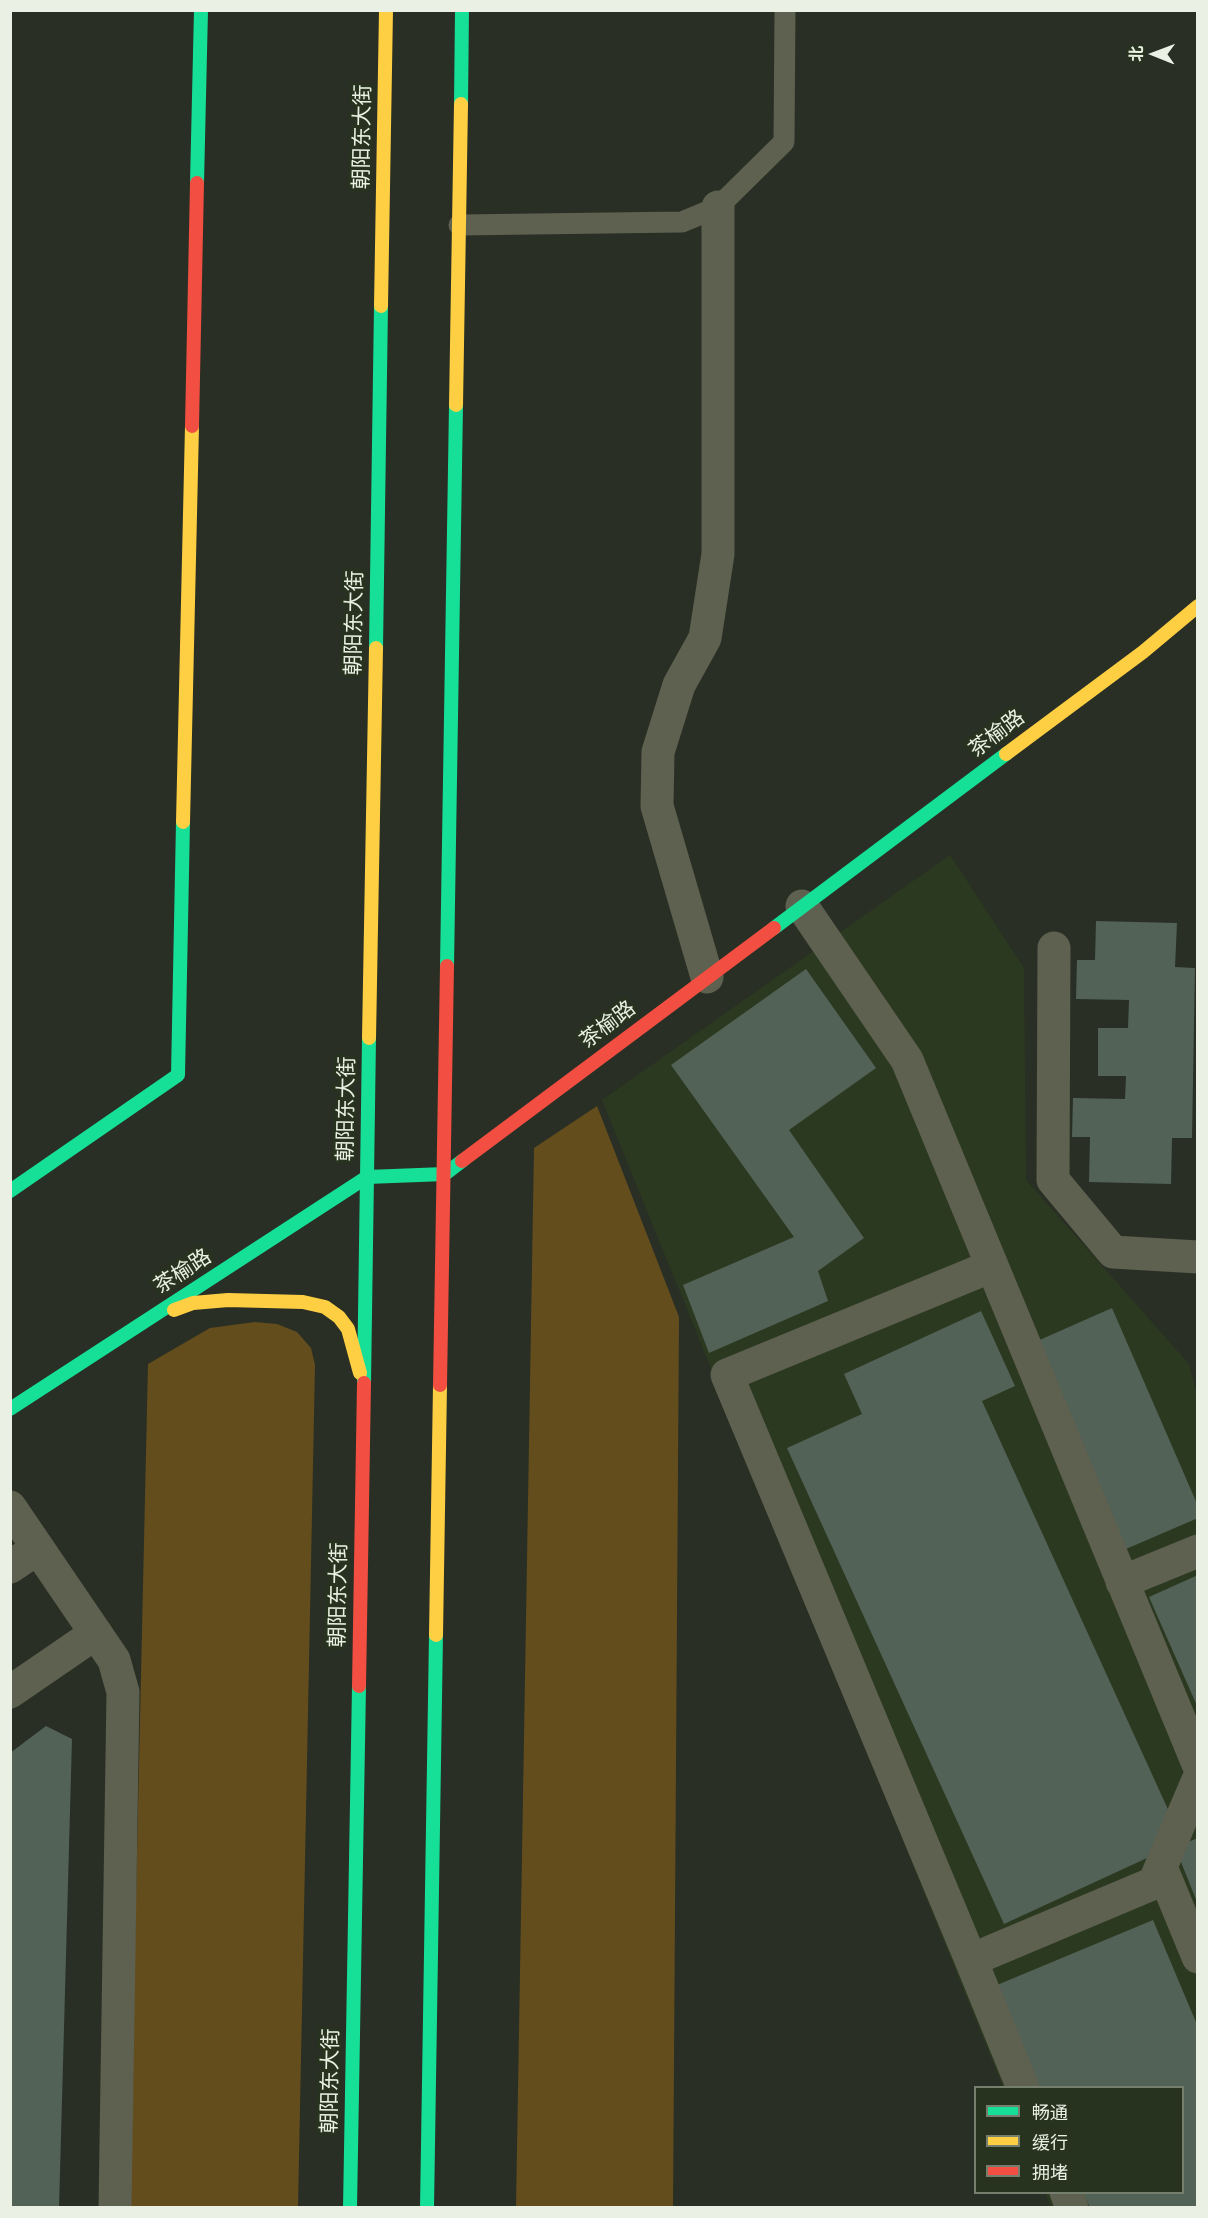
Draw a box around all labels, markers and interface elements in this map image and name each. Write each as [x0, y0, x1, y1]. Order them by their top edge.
north arrow [1124, 24, 1184, 84]
text: 北 [1126, 46, 1146, 62]
street label: 朝阳东大街 [349, 84, 377, 190]
street label: 朝阳东大街 [341, 570, 369, 676]
street label: 茶榆路 [964, 705, 1030, 763]
street label: 茶榆路 [575, 996, 641, 1054]
street label: 朝阳东大街 [333, 1056, 361, 1162]
street label: 茶榆路 [150, 1244, 216, 1300]
street label: 朝阳东大街 [325, 1542, 353, 1648]
street label: 朝阳东大街 [317, 2028, 345, 2134]
legend [974, 2086, 1184, 2194]
text: 畅通 [1032, 2102, 1068, 2124]
text: 缓行 [1032, 2132, 1068, 2154]
text: 拥堵 [1032, 2162, 1068, 2184]

